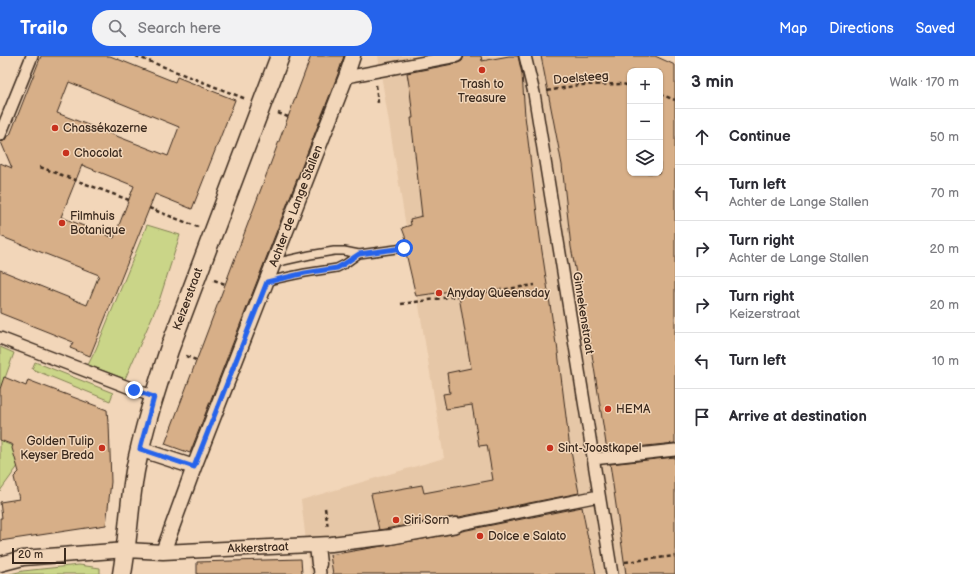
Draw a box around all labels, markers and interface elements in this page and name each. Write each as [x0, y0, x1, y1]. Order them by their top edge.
search box [92, 10, 372, 46]
text: Trailo [20, 17, 68, 40]
icon: search [106, 17, 128, 39]
text: Search here [138, 19, 221, 38]
text: Map [779, 20, 807, 37]
text: Directions [829, 20, 894, 37]
text: Saved [916, 20, 955, 37]
marker: Trash to Treasure [477, 65, 487, 75]
street label: Doelsteeg [553, 68, 609, 88]
map controls [627, 68, 663, 176]
button: + [627, 68, 663, 104]
text: 3 min [691, 72, 734, 92]
text: Walk · 170 m [889, 74, 959, 90]
place label: Trash to Treasure [458, 77, 506, 106]
button: − [627, 104, 663, 140]
place label: Chassékazerne [63, 121, 147, 136]
marker: Chassékazerne [50, 123, 60, 133]
icon: ahead [691, 126, 713, 148]
text: Continue [729, 127, 791, 146]
text: 50 m [930, 129, 959, 145]
button: layers [627, 140, 663, 176]
street label: Achter de Lange Stallen [266, 143, 326, 269]
place label: Chocolat [74, 146, 123, 161]
marker: Chocolat [61, 148, 71, 158]
text: Turn left [729, 175, 786, 194]
icon: left [691, 182, 713, 204]
text: 70 m [931, 185, 959, 201]
text: Achter de Lange Stallen [729, 194, 869, 210]
place label: Filmhuis Botanique [70, 209, 125, 238]
marker: Filmhuis Botanique [57, 218, 67, 228]
text: Turn right [729, 231, 794, 250]
icon: right [691, 238, 713, 260]
route start [395, 239, 413, 257]
text: 20 m [929, 241, 959, 257]
text: Achter de Lange Stallen [729, 250, 869, 266]
street label: Keizerstraat [170, 265, 206, 332]
street label: Ginnekenstraat [569, 271, 597, 355]
place label: Anyday Queensday [447, 286, 550, 301]
text: Turn right [729, 287, 794, 306]
marker: Anyday Queensday [434, 288, 444, 298]
icon: right [691, 294, 713, 316]
text: 20 m [929, 297, 959, 313]
text: Keizerstraat [729, 306, 800, 322]
icon: left [691, 350, 713, 372]
text: Turn left [729, 351, 786, 370]
text: 10 m [932, 353, 959, 369]
route end [125, 381, 143, 399]
place label: HEMA [616, 402, 651, 417]
marker: HEMA [603, 404, 613, 414]
icon: arrive [691, 406, 713, 428]
text: Arrive at destination [729, 407, 867, 426]
place label: Golden Tulip Keyser Breda [20, 434, 94, 463]
place label: Sint-Joostkapel [558, 441, 641, 456]
marker: Golden Tulip Keyser Breda [97, 443, 107, 453]
marker: Sint-Joostkapel [545, 443, 555, 453]
place label: Siri Sorn [404, 513, 450, 528]
marker: Siri Sorn [391, 515, 401, 525]
place label: Dolce e Salato [488, 529, 567, 544]
marker: Dolce e Salato [475, 531, 485, 541]
street label: Akkerstraat [227, 539, 289, 557]
scale bar [12, 546, 66, 565]
text: 20 m [18, 548, 43, 561]

